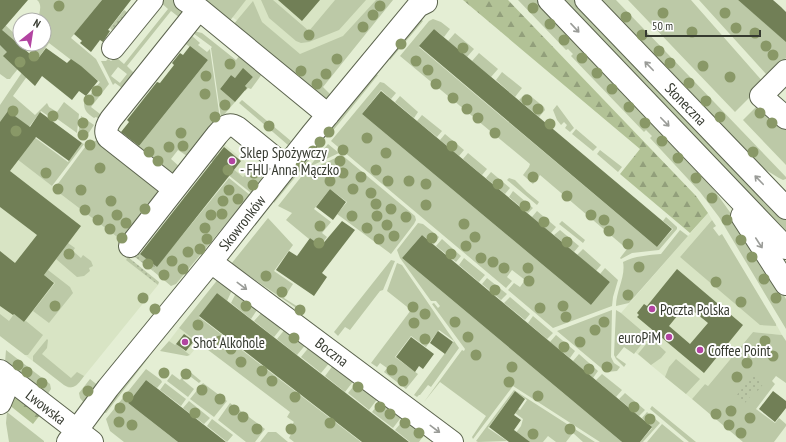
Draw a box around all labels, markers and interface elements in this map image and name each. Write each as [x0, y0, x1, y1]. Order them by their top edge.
north arrow [12, 12, 52, 52]
scale bar [646, 12, 760, 38]
text: N [31, 16, 43, 31]
text: 50 m [652, 18, 673, 33]
one-way arrow [571, 23, 580, 33]
one-way arrow [644, 61, 654, 71]
street label: Słoneczna [661, 79, 711, 129]
one-way arrow [661, 117, 670, 127]
place label: Sklep Spożywczy - FHU Anna Mączko [240, 143, 339, 179]
marker: Sklep Spożywczy - FHU Anna Mączko [227, 156, 237, 166]
one-way arrow [754, 175, 764, 185]
street label: Skowronków [214, 191, 270, 255]
one-way arrow [755, 237, 763, 248]
one-way arrow [237, 281, 248, 290]
place label: Poczta Polska [660, 300, 730, 319]
marker: Poczta Polska [647, 304, 657, 314]
place label: euroPiM [618, 328, 661, 347]
marker: euroPiM [664, 332, 674, 342]
place label: Shot Alkohole [193, 333, 265, 352]
street label: Boczna [312, 333, 352, 371]
marker: Shot Alkohole [180, 337, 190, 347]
place label: Coffee Point [708, 341, 771, 360]
marker: Coffee Point [695, 345, 705, 355]
street label: Lwowska [22, 385, 70, 429]
one-way arrow [430, 425, 441, 433]

